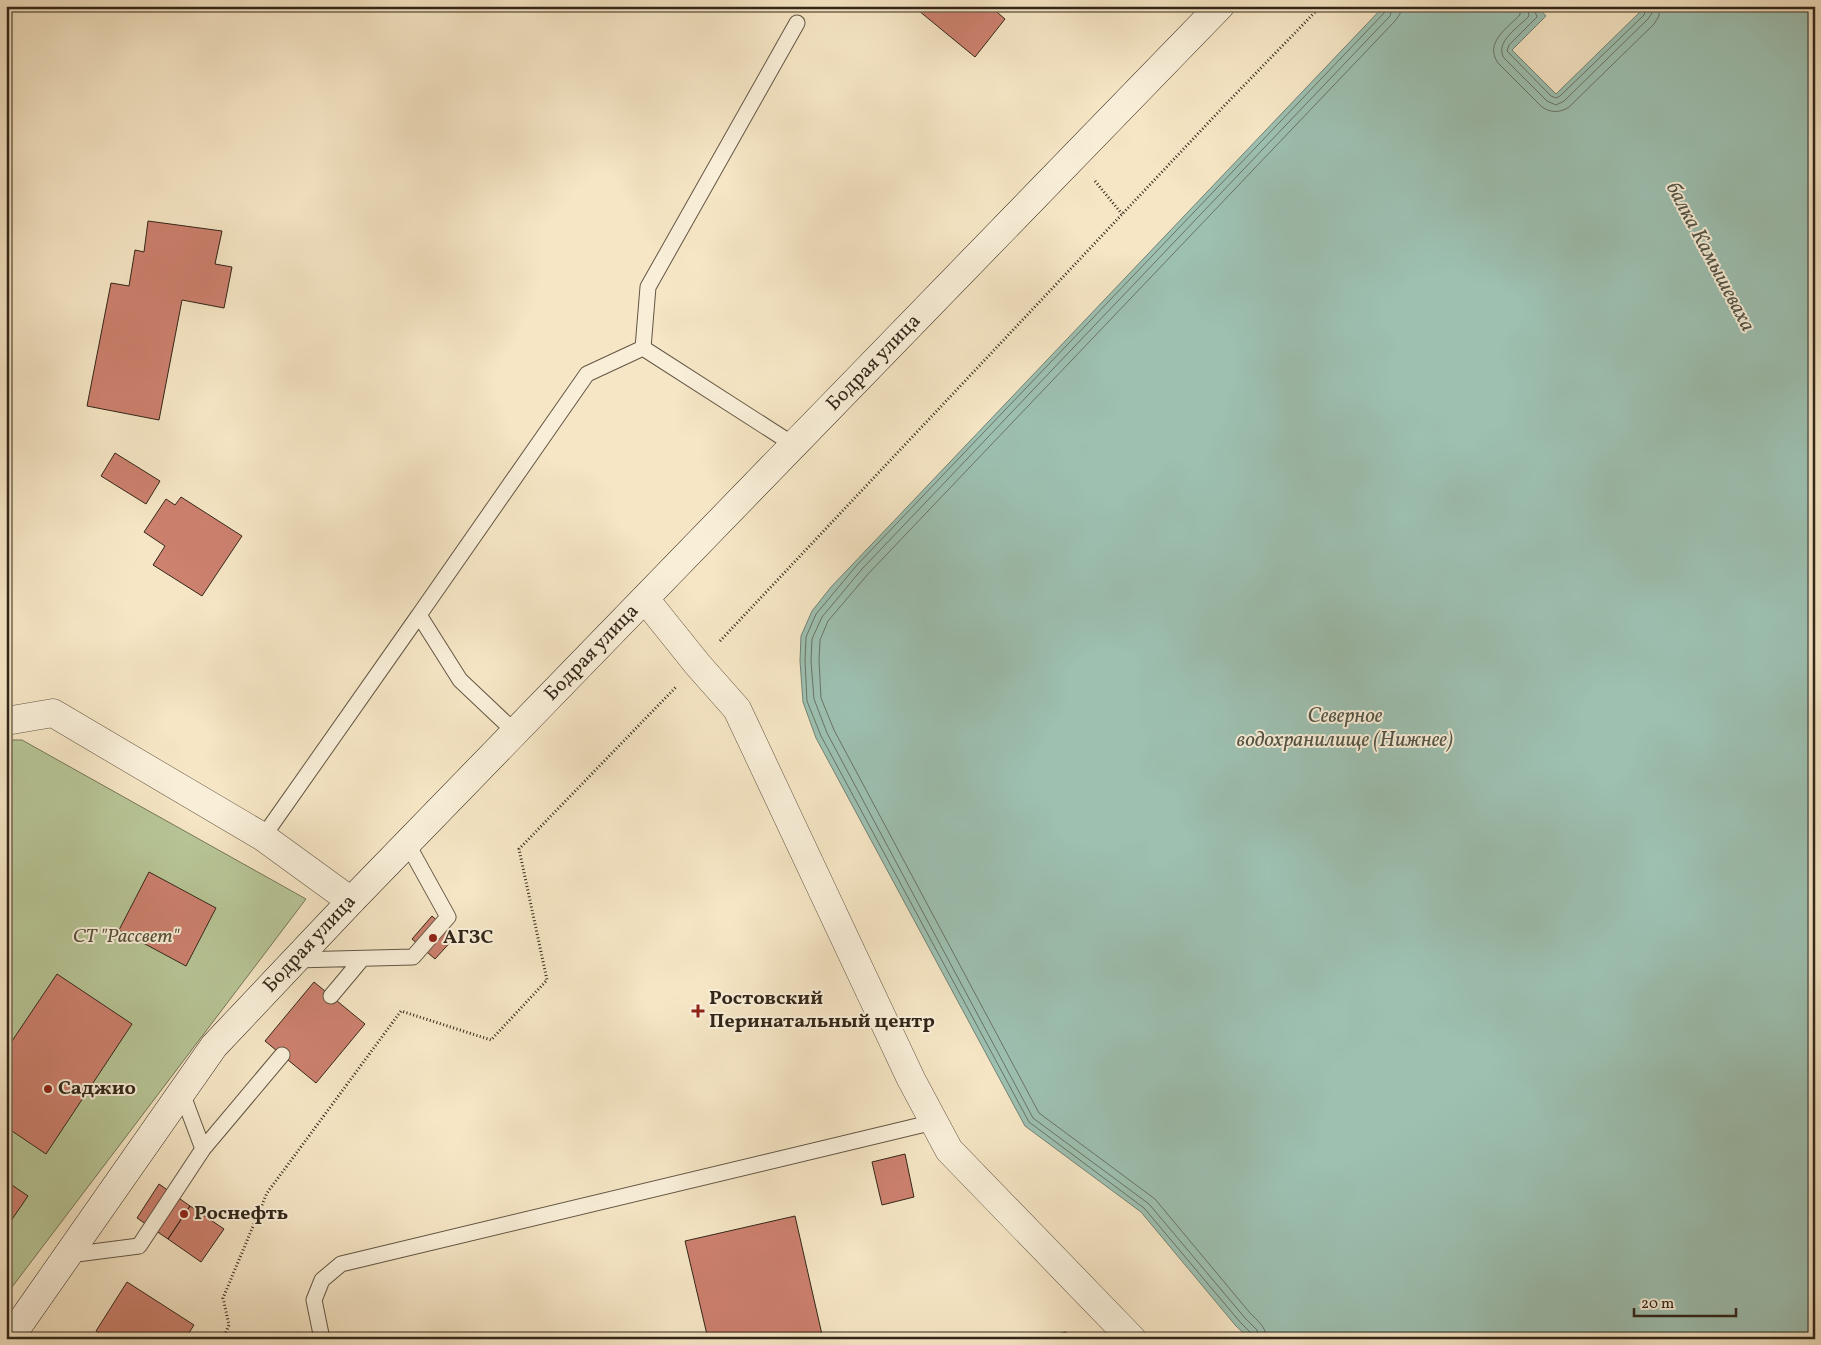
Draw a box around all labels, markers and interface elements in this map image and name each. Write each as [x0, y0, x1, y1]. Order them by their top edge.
water label: балка Камышеваха [1658, 177, 1762, 337]
street label: Бодрая улица [820, 308, 928, 418]
street label: Бодрая улица [538, 598, 646, 708]
water label: Северное водохранилище (Нижнее) [1237, 702, 1453, 755]
street label: Бодрая улица [257, 889, 363, 999]
park label: СТ "Рассвет" [73, 923, 181, 951]
place label: АГЗС [443, 924, 493, 952]
marker: АГЗС [427, 932, 439, 944]
place label: Ростовский Перинатальный центр [709, 985, 935, 1036]
marker: Ростовский Перинатальный центр [691, 1004, 705, 1018]
place label: Саджио [58, 1075, 136, 1103]
marker: Саджио [42, 1083, 54, 1095]
place label: Роснефть [194, 1200, 288, 1228]
marker: Роснефть [178, 1208, 190, 1220]
scale bar [1634, 1285, 1736, 1317]
text: 20 m [1641, 1294, 1674, 1315]

